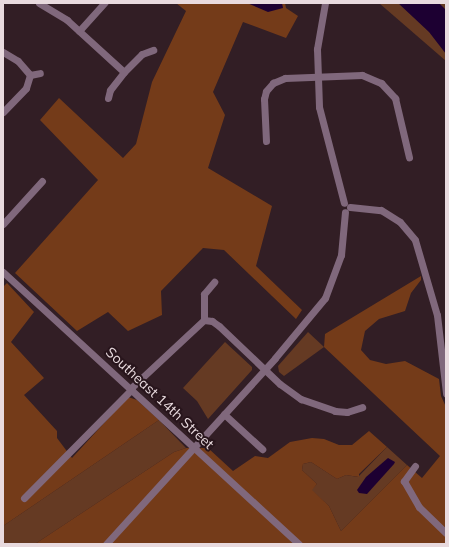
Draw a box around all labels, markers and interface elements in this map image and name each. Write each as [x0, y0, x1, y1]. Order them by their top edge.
street label: Southeast 14th Street [102, 344, 218, 452]

